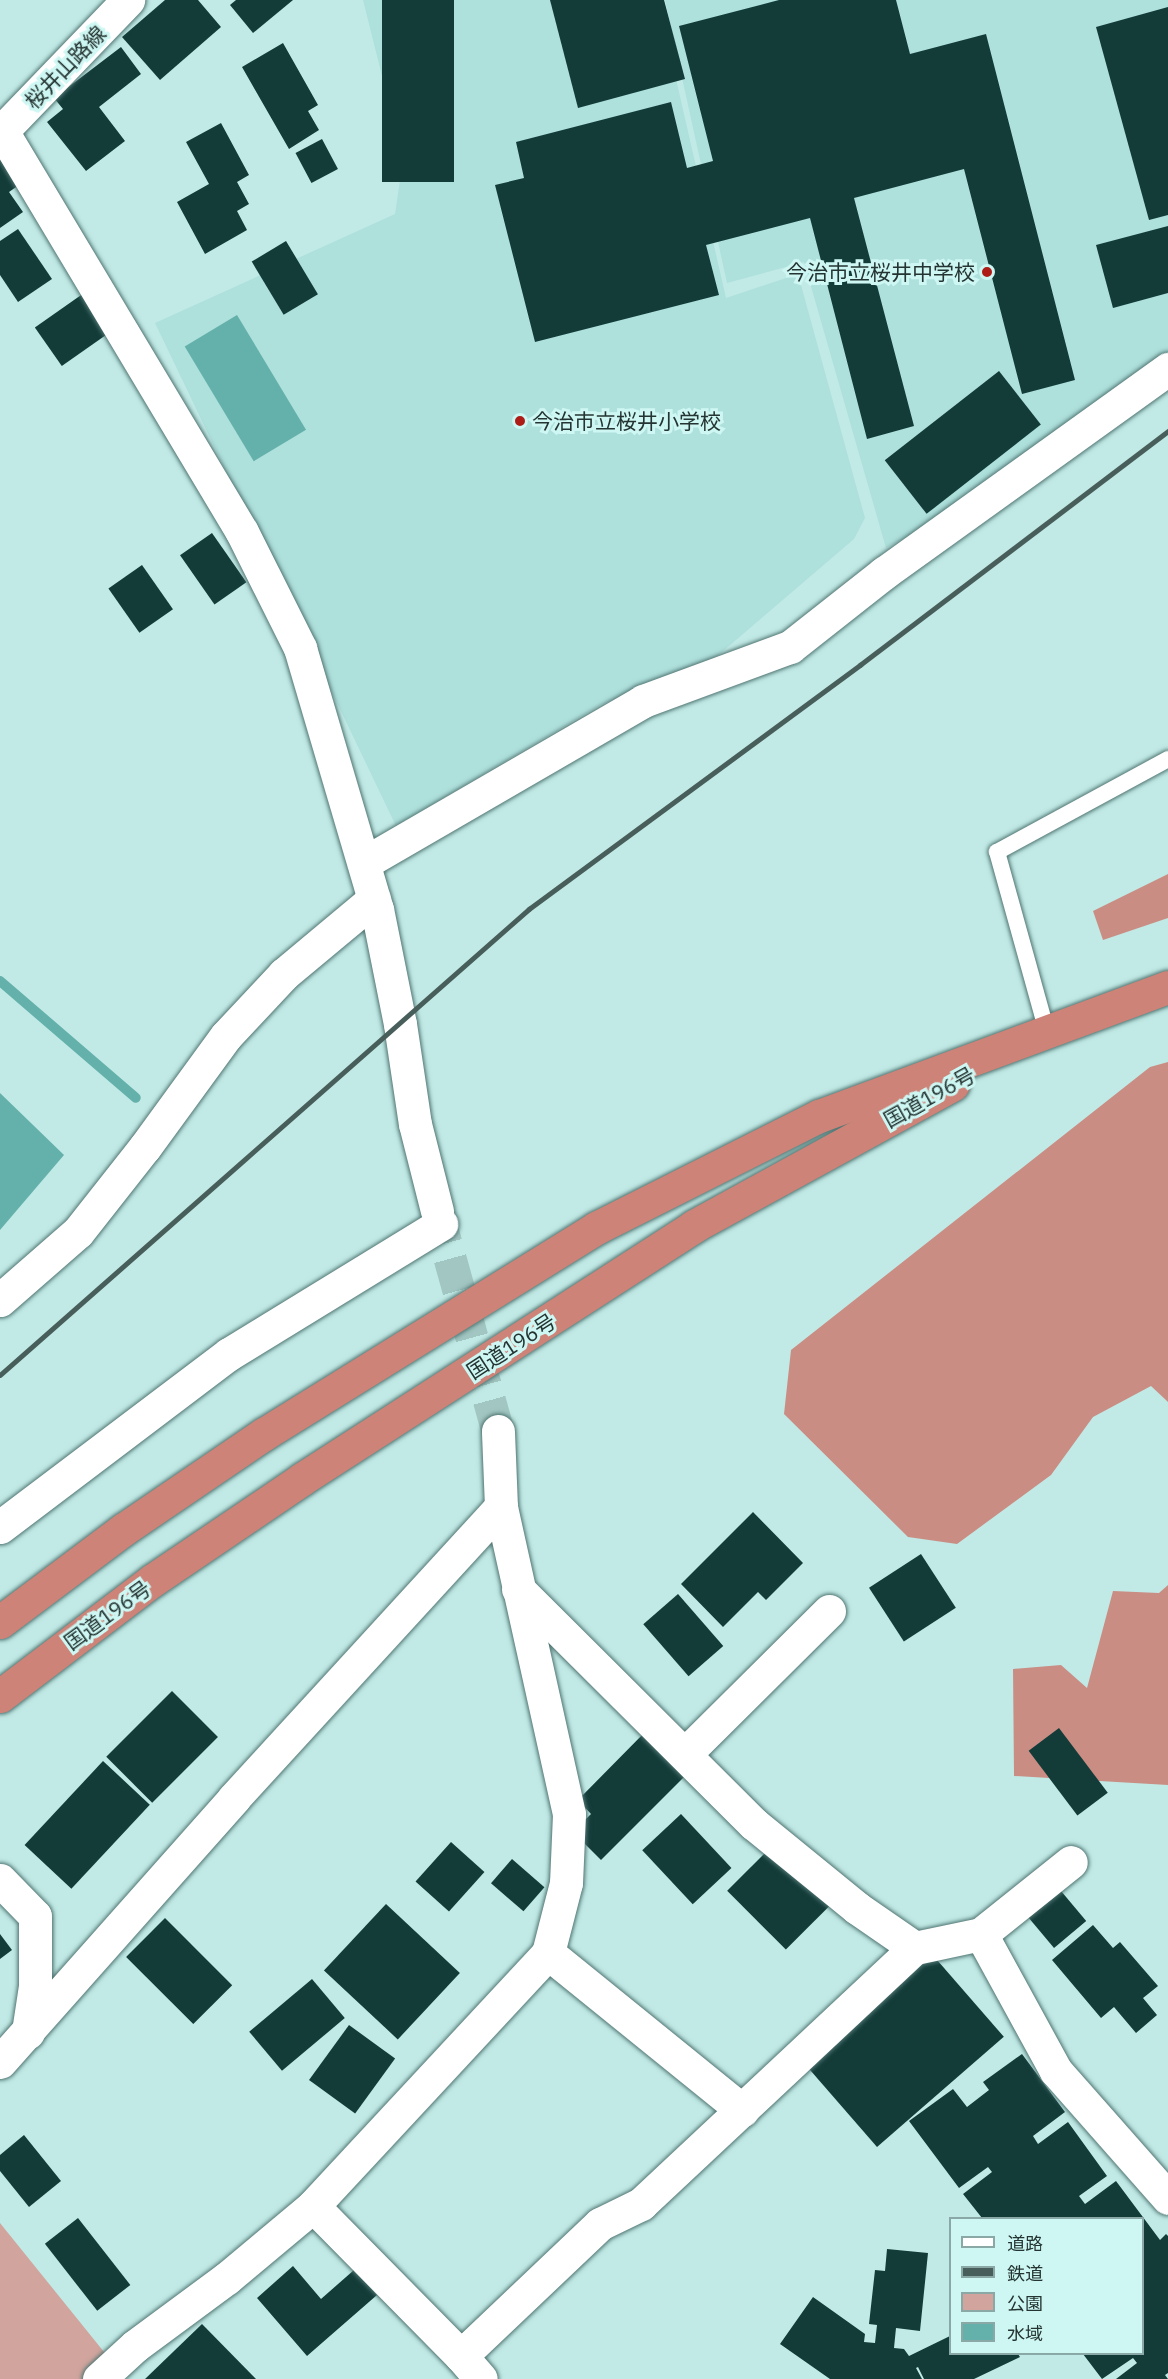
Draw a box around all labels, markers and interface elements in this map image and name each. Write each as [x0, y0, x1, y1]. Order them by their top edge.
street label: 桜井山路線 [19, 20, 111, 114]
place label: 今治市立桜井中学校 [786, 259, 975, 285]
marker: 今治市立桜井中学校 [980, 265, 994, 279]
place label: 今治市立桜井小学校 [532, 408, 721, 434]
marker: 今治市立桜井小学校 [513, 414, 527, 428]
street label: 国道196号 [879, 1062, 979, 1132]
street label: 国道196号 [462, 1308, 560, 1384]
street label: 国道196号 [59, 1575, 155, 1655]
legend [949, 2217, 1144, 2355]
text: 道路 [1007, 2232, 1043, 2255]
text: 鉄道 [1007, 2262, 1043, 2285]
text: 公園 [1007, 2292, 1043, 2315]
text: 水域 [1007, 2322, 1043, 2345]

